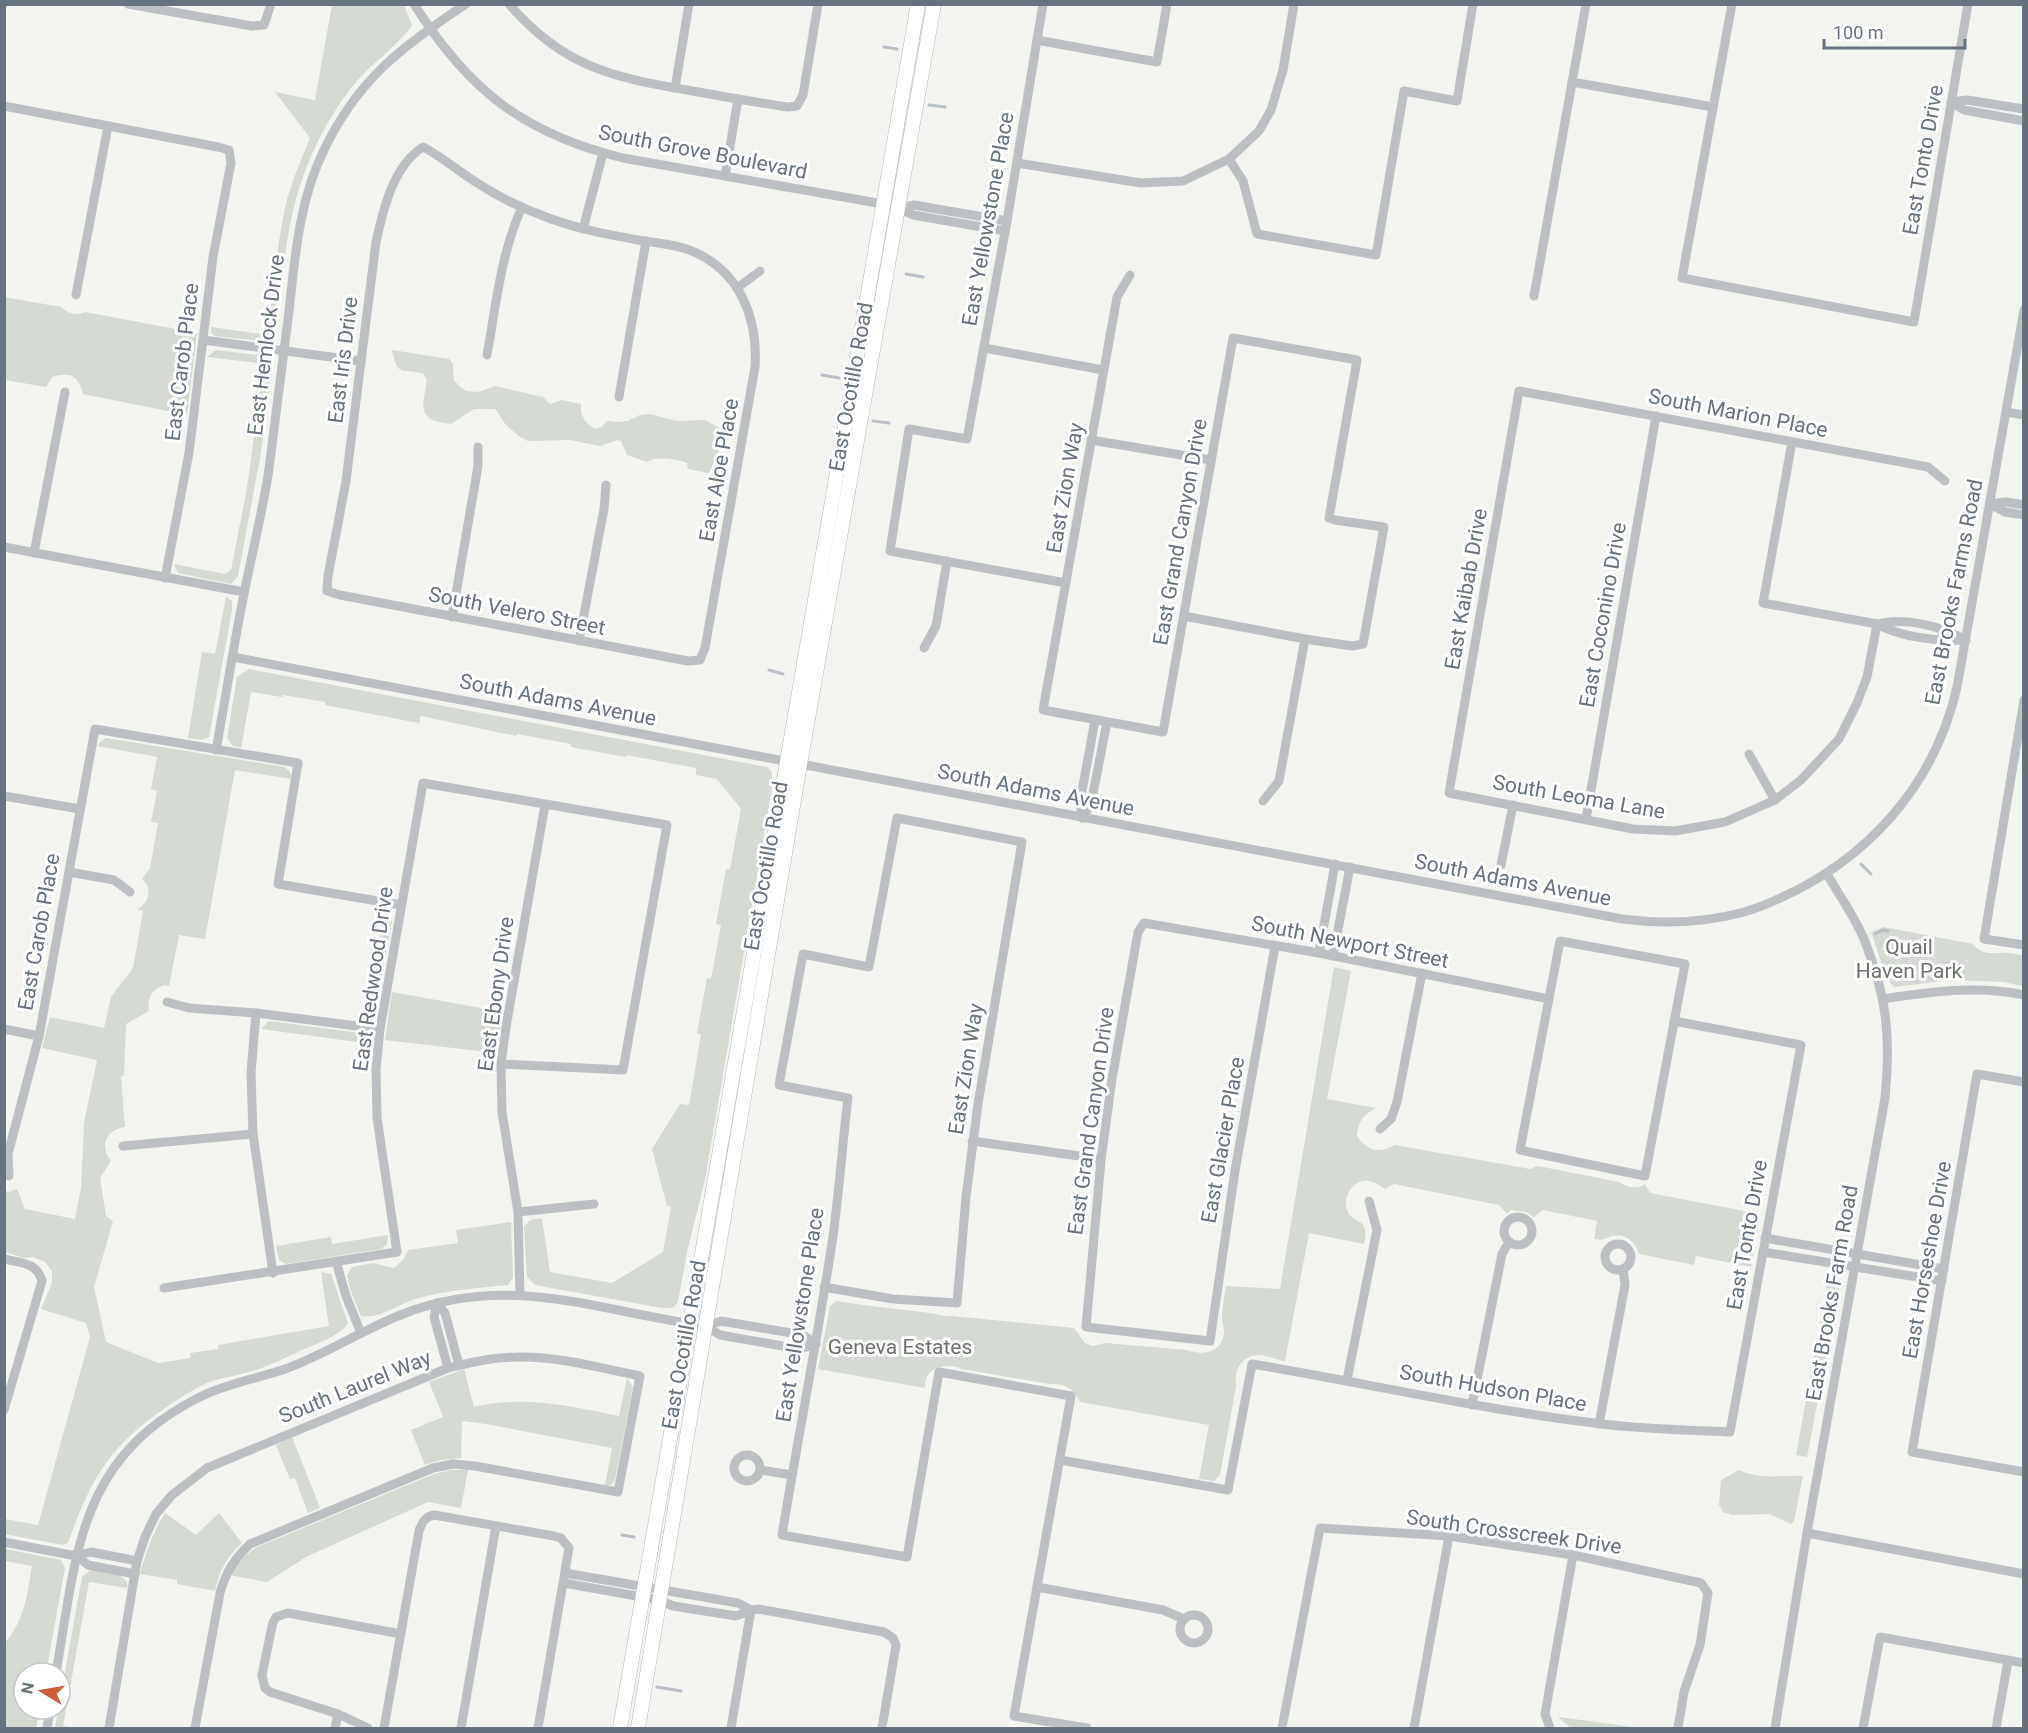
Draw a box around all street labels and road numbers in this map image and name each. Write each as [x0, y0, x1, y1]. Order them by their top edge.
street label: East Tonto Drive [1898, 83, 1948, 237]
street label: East Yellowstone Place [957, 110, 1019, 328]
street label: South Grove Boulevard [597, 120, 809, 184]
street label: East Hemlock Drive [243, 253, 289, 437]
street label: East Carob Place [160, 282, 204, 442]
street label: East Iris Drive [323, 295, 363, 425]
street label: East Ocotillo Road [824, 301, 878, 473]
street label: South Marion Place [1646, 384, 1830, 442]
street label: East Aloe Place [695, 396, 743, 544]
street label: East Grand Canyon Drive [1148, 417, 1212, 647]
street label: East Zion Way [1042, 421, 1088, 555]
street label: East Brooks Farms Road [1920, 477, 1988, 707]
street label: East Kaibab Drive [1440, 506, 1492, 672]
street label: East Coconino Drive [1575, 521, 1631, 709]
street label: South Velero Street [427, 582, 607, 640]
street label: South Adams Avenue [458, 669, 658, 731]
street label: South Adams Avenue [936, 759, 1136, 821]
street label: South Leoma Lane [1491, 770, 1667, 824]
street label: East Ocotillo Road [739, 780, 793, 952]
street label: South Adams Avenue [1413, 849, 1613, 911]
street label: East Carob Place [13, 852, 65, 1012]
street label: East Redwood Drive [348, 885, 398, 1073]
street label: South Newport Street [1249, 911, 1451, 973]
street label: East Ebony Drive [473, 915, 519, 1073]
street label: East Zion Way [944, 1002, 988, 1136]
street label: East Grand Canyon Drive [1063, 1006, 1119, 1236]
street label: East Glacier Place [1197, 1055, 1249, 1225]
street label: East Tonto Drive [1722, 1158, 1772, 1312]
street label: East Horseshoe Drive [1898, 1159, 1956, 1361]
street label: East Brooks Farm Road [1801, 1183, 1863, 1403]
street label: East Yellowstone Place [771, 1206, 829, 1424]
street label: East Ocotillo Road [657, 1259, 711, 1431]
street label: South Laurel Way [275, 1346, 435, 1428]
street label: South Hudson Place [1398, 1360, 1588, 1416]
street label: South Crosscreek Drive [1405, 1505, 1623, 1559]

